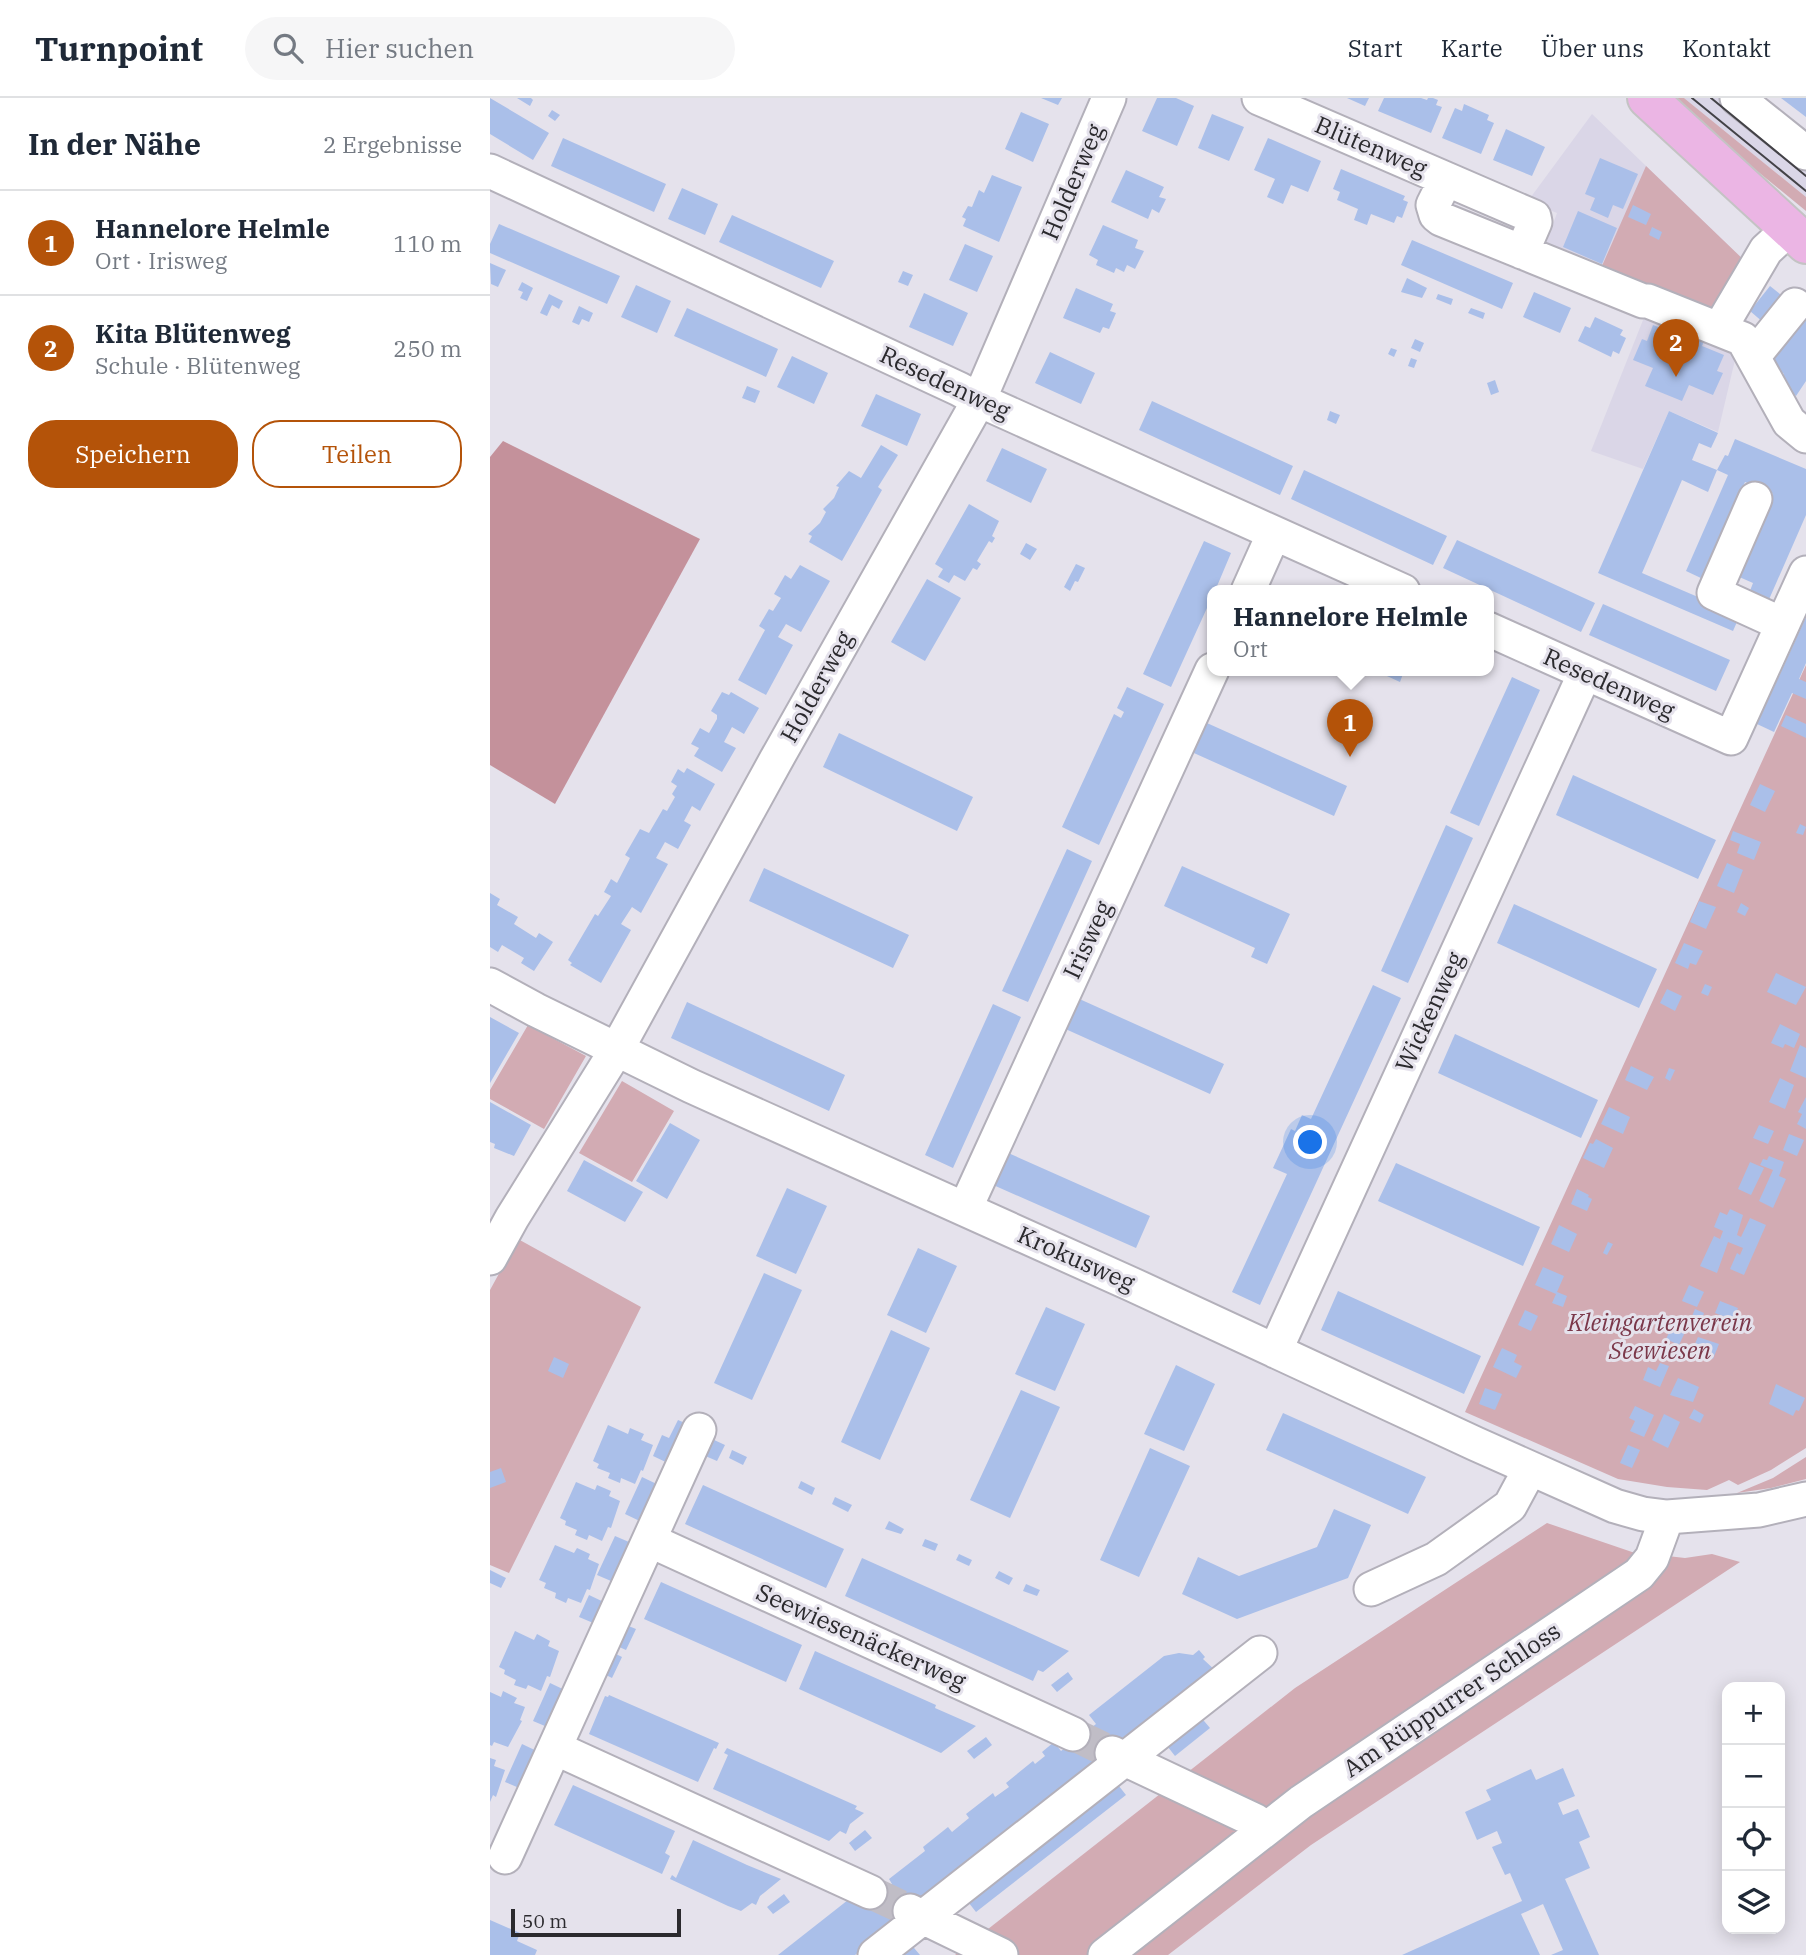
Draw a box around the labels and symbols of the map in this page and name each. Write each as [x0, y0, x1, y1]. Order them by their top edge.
street label: Blütenweg [1310, 108, 1432, 184]
street label: Holderweg [1033, 119, 1111, 244]
pin: 2 [1653, 319, 1699, 377]
street label: Resedenweg [875, 338, 1016, 426]
street label: Holderweg [772, 625, 860, 748]
street label: Resedenweg [1539, 640, 1680, 726]
pin: 1 [1327, 699, 1373, 757]
street label: Irisweg [1055, 895, 1119, 984]
street label: Wickenweg [1387, 946, 1471, 1077]
your location [1293, 1125, 1327, 1159]
street label: Krokusweg [1013, 1218, 1140, 1298]
park label: Kleingartenverein Seewiesen [1567, 1306, 1752, 1366]
street label: Seewiesenäckerweg [751, 1575, 971, 1697]
street label: Am Rüppurrer Schloss [1336, 1614, 1566, 1784]
scale bar [511, 1906, 681, 1938]

